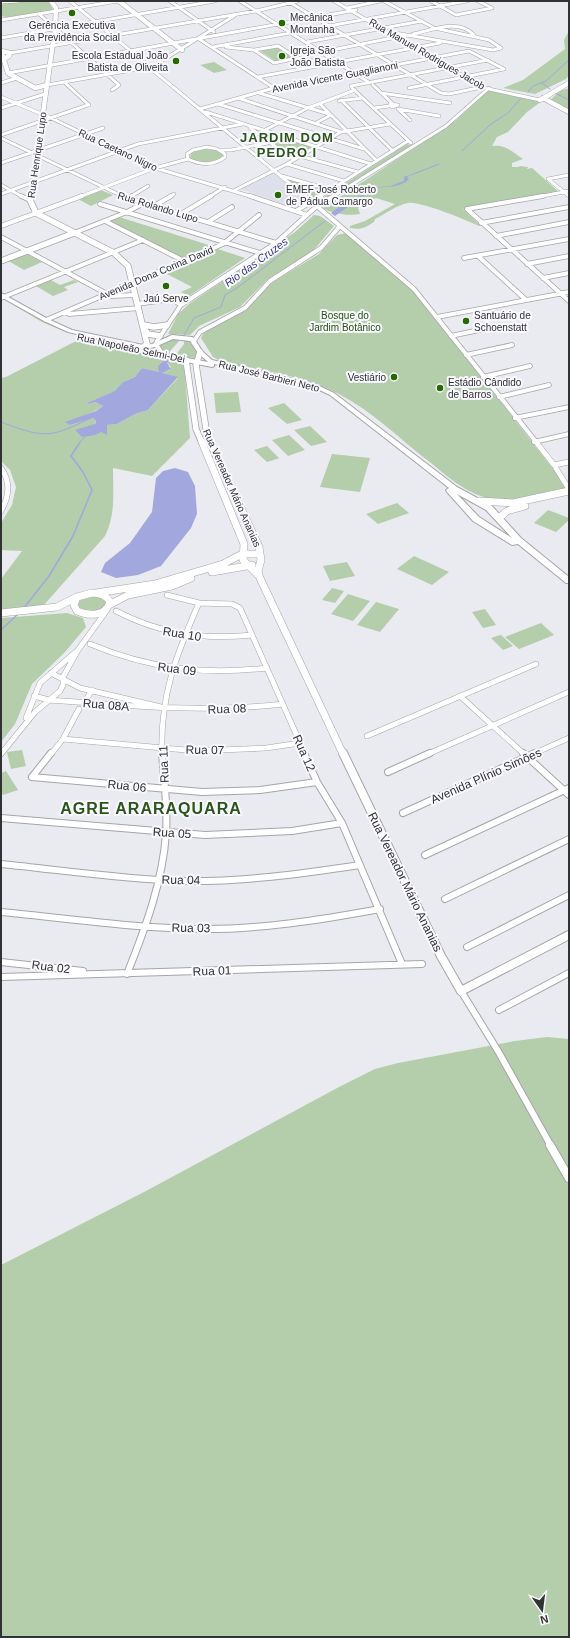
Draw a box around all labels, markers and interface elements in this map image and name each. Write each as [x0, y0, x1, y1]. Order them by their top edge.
marker: Gerência Executiva da Previdência Social [67, 8, 77, 18]
place label: Mecânica Montanha [290, 12, 335, 35]
street label: Rua Manuel Rodrigues Jacob [367, 16, 487, 92]
marker: Mecânica Montanha [277, 18, 287, 28]
place label: Gerência Executiva da Previdência Social [24, 20, 120, 43]
place label: Igreja São João Batista [290, 45, 345, 68]
place label: Escola Estadual João Batista de Oliveita [72, 50, 168, 73]
marker: Igreja São João Batista [277, 51, 287, 61]
marker: Escola Estadual João Batista de Oliveita [171, 56, 181, 66]
street label: Avenida Vicente Guaglianoni [271, 59, 399, 95]
street label: Rua Henrique Lupo [26, 111, 49, 199]
street label: Rua Caetano Nigro [77, 127, 160, 173]
district label: JARDIM DOM PEDRO I [240, 130, 334, 160]
place label: EMEF José Roberto de Pádua Camargo [286, 184, 376, 207]
street label: Rua Rolando Lupo [117, 190, 200, 225]
marker: EMEF José Roberto de Pádua Camargo [273, 190, 283, 200]
water label: Rio das Cruzes [222, 235, 290, 289]
street label: Avenida Dona Corina David [97, 244, 215, 302]
marker: Jaú Serve [161, 281, 171, 291]
place label: Jaú Serve [143, 293, 189, 304]
park label: Bosque do Jardim Botânico [309, 310, 381, 333]
place label: Santuário de Schoenstatt [474, 310, 531, 333]
marker: Santuário de Schoenstatt [461, 316, 471, 326]
street label: Rua Napoleão Selmi-Dei [76, 331, 186, 365]
street label: Rua José Barbieri Neto [218, 358, 321, 394]
place label: Vestiário [348, 372, 386, 383]
marker: Vestiário [389, 372, 399, 382]
place label: Estádio Cândido de Barros [448, 377, 522, 400]
marker: Estádio Cândido de Barros [435, 383, 445, 393]
street label: Rua Vereador Mário Ananias [201, 427, 263, 549]
street label: Rua 10 [162, 624, 203, 644]
street label: Rua 09 [157, 660, 197, 678]
street label: Rua 08A [82, 696, 130, 714]
street label: Rua 08 [207, 701, 247, 717]
street label: Rua 12 [290, 732, 318, 774]
street label: Rua 07 [186, 743, 225, 757]
street label: Rua 11 [156, 745, 172, 783]
street label: Avenida Plínio Simões [428, 745, 544, 807]
street label: Rua 06 [107, 777, 147, 795]
district label: AGRE ARARAQUARA [60, 800, 242, 817]
street label: Rua Vereador Mário Ananias [365, 810, 445, 954]
street label: Rua 05 [152, 825, 192, 841]
street label: Rua 04 [162, 873, 201, 887]
street label: Rua 03 [172, 921, 211, 935]
street label: Rua 02 [31, 958, 71, 976]
street label: Rua 01 [192, 963, 232, 979]
north arrow [522, 1590, 562, 1630]
text: N [539, 1613, 550, 1626]

